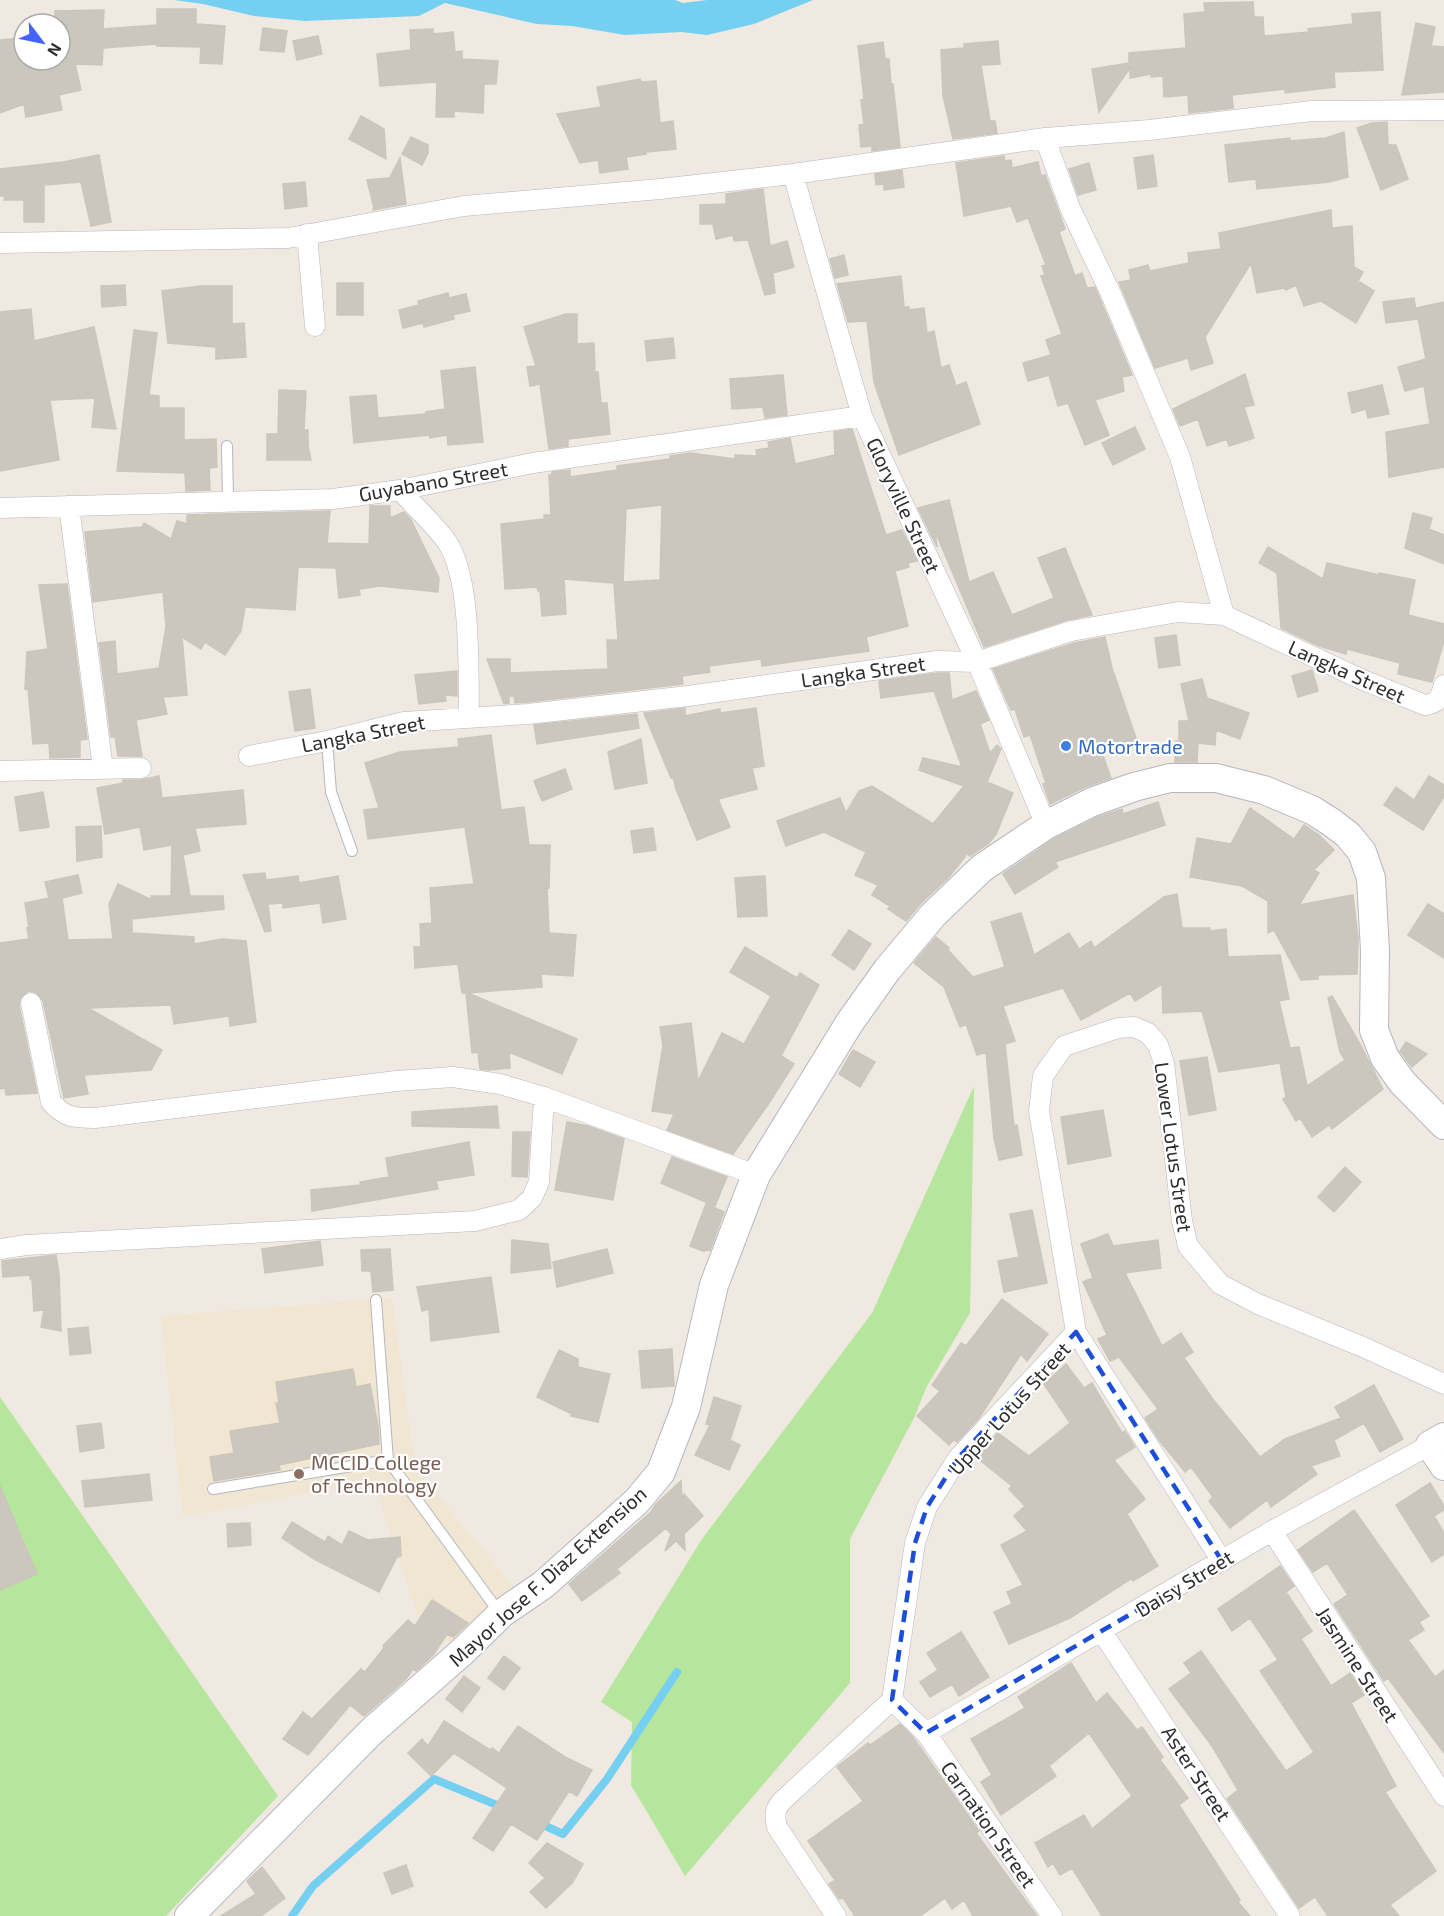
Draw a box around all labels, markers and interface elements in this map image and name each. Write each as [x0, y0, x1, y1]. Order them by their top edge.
north arrow [12, 12, 72, 72]
text: N [44, 40, 66, 60]
street label: Gloryville Street [862, 433, 946, 577]
street label: Guyabano Street [357, 456, 510, 506]
street label: Langka Street [1285, 635, 1409, 708]
street label: Langka Street [799, 650, 927, 692]
street label: Langka Street [299, 709, 427, 757]
place label: Motortrade [1078, 734, 1183, 758]
marker: Motortrade [1059, 739, 1073, 753]
street label: Lower Lotus Street [1150, 1060, 1198, 1234]
street label: Upper Lotus Street [943, 1336, 1075, 1479]
place label: MCCID College of Technology [311, 1450, 441, 1497]
marker: MCCID College of Technology [292, 1467, 306, 1481]
street label: Mayor Jose F. Diaz Extension [443, 1481, 651, 1671]
street label: Daisy Street [1131, 1544, 1237, 1621]
street label: Jasmine Street [1312, 1602, 1404, 1727]
street label: Aster Street [1157, 1721, 1237, 1825]
street label: Carnation Street [937, 1756, 1042, 1892]

